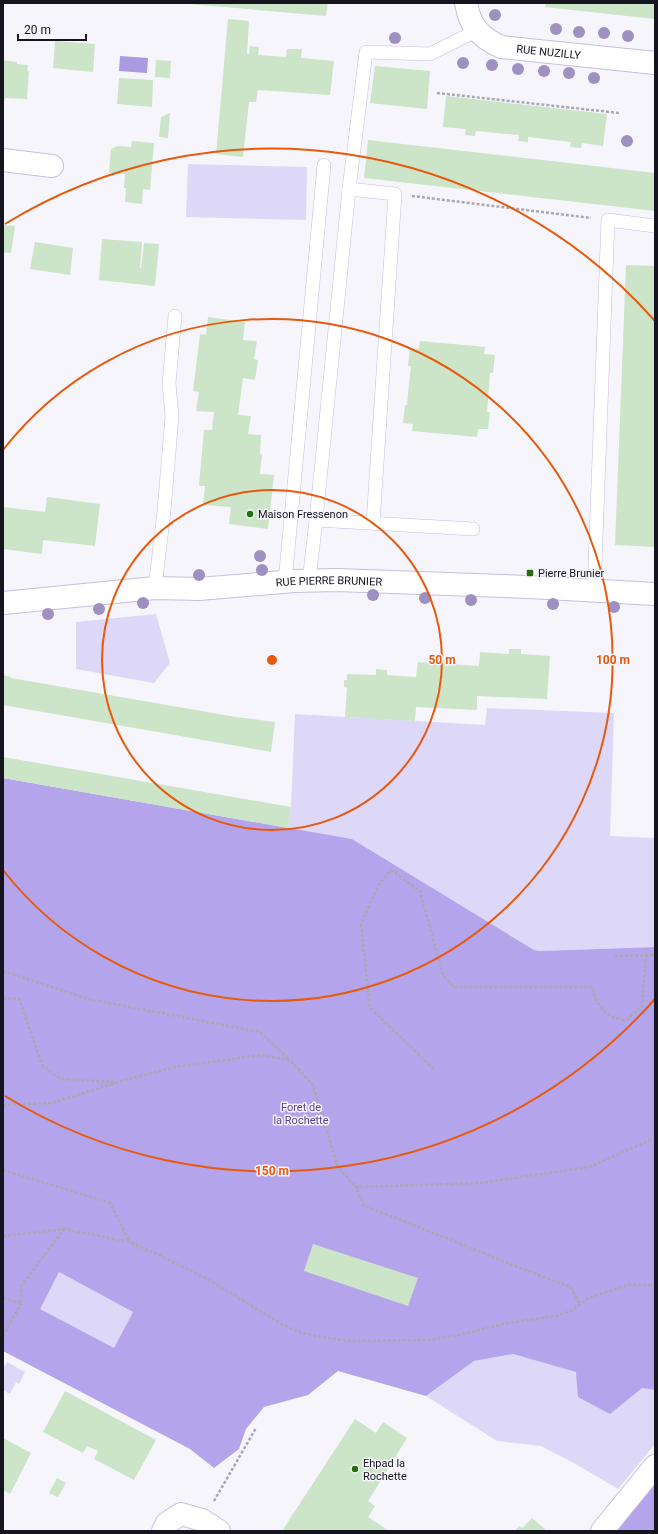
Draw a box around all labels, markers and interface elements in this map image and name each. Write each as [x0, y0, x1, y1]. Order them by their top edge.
scale bar [18, 16, 86, 42]
text: 20 m [24, 23, 51, 37]
street label: RUE NUZILLY [516, 42, 582, 62]
place label: Maison Fressenon [258, 508, 348, 521]
marker: Maison Fressenon [245, 509, 255, 519]
place label: Pierre Brunier [538, 567, 605, 580]
marker: Pierre Brunier [525, 568, 535, 578]
street label: RUE PIERRE BRUNIER [275, 573, 383, 589]
centre of rings [265, 653, 279, 667]
text: 50 m [428, 653, 456, 667]
text: 100 m [596, 653, 630, 667]
park label: Foret de la Rochette [273, 1101, 329, 1127]
text: 150 m [255, 1164, 289, 1178]
place label: Ehpad la Rochette [363, 1457, 407, 1483]
marker: Ehpad la Rochette [350, 1464, 360, 1474]

